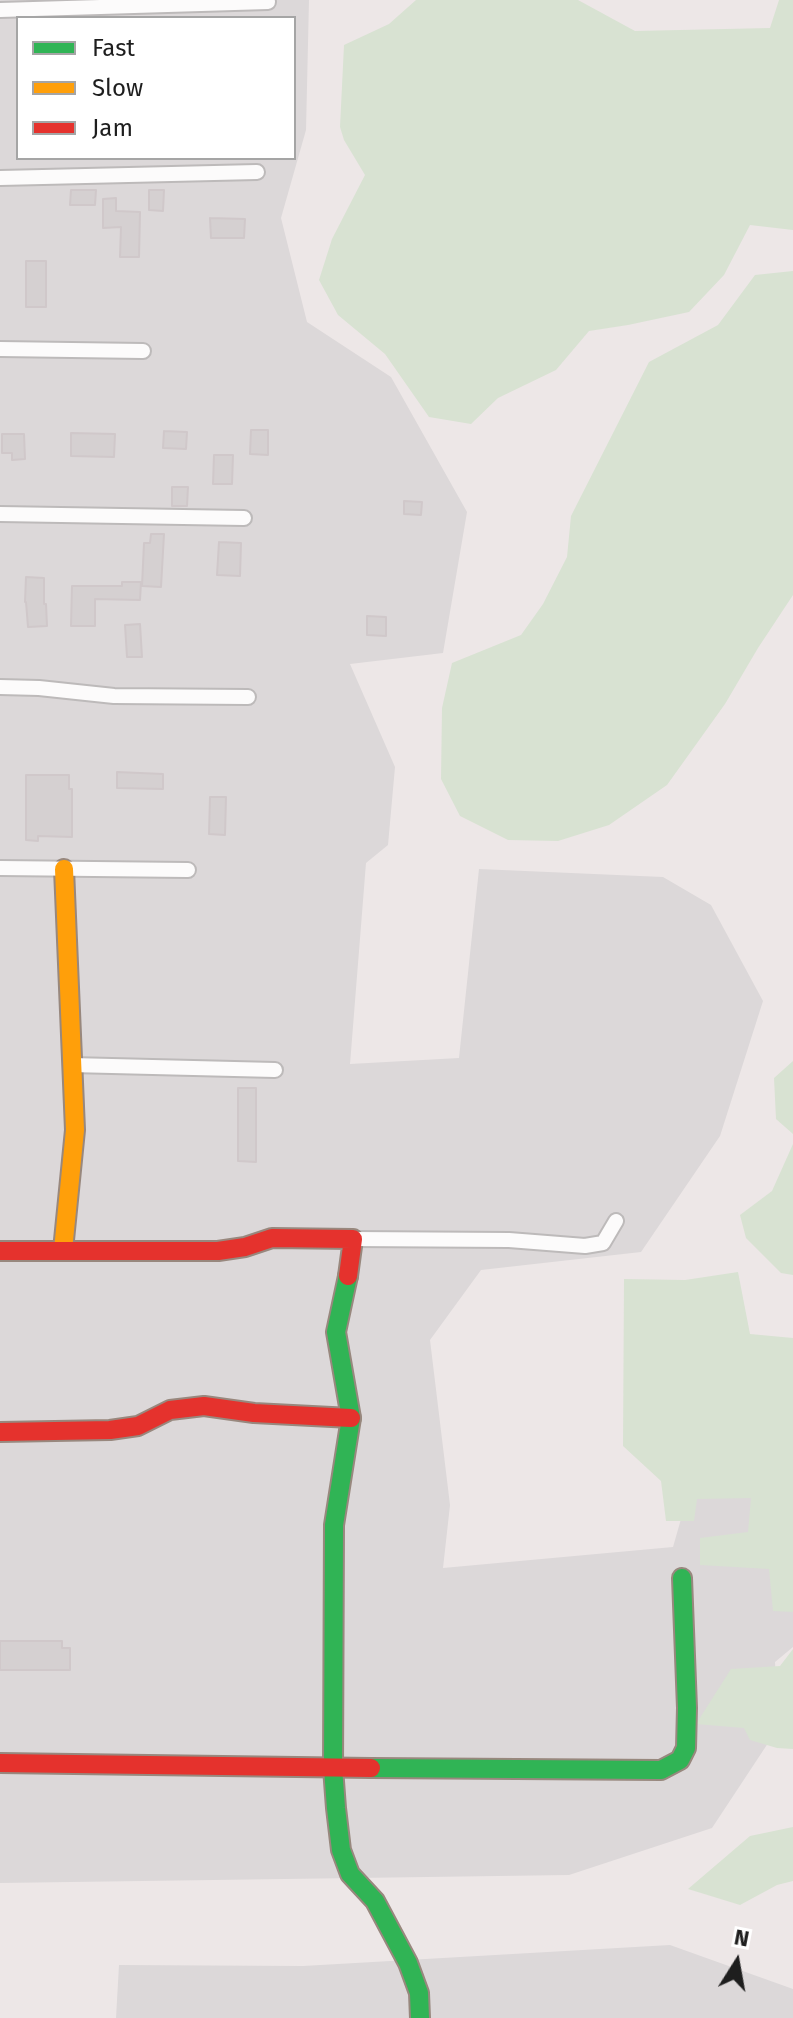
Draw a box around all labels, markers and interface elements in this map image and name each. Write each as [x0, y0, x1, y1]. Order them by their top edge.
legend [16, 16, 296, 160]
text: Fast [92, 34, 135, 62]
text: Slow [92, 74, 143, 102]
text: Jam [92, 114, 133, 142]
north arrow [697, 1922, 777, 2002]
text: N [732, 1923, 751, 1953]

